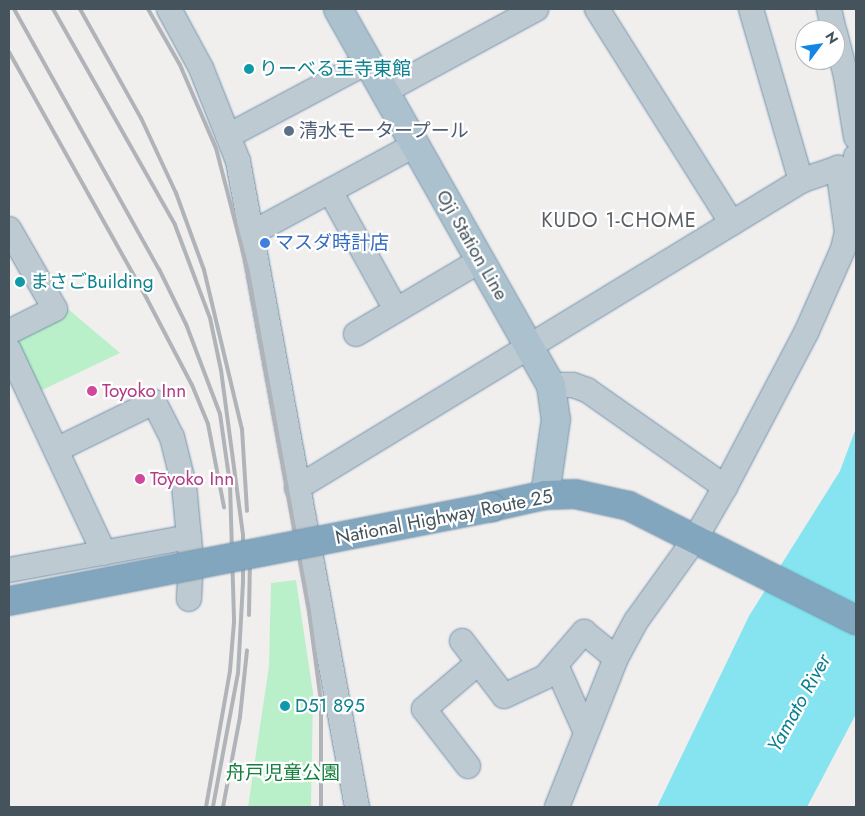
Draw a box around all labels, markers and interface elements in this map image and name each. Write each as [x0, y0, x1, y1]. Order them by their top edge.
north arrow [795, 20, 845, 70]
text: N [821, 28, 843, 48]
place label: りーべる王寺東館 [259, 58, 411, 80]
marker: りーべる王寺東館 [243, 63, 255, 75]
place label: 清水モータープール [299, 120, 470, 142]
marker: 清水モータープール [283, 125, 295, 137]
street label: Oji Station Line [431, 186, 513, 304]
district label: KUDO 1-CHOME [540, 208, 698, 232]
place label: マスダ時計店 [275, 232, 389, 254]
marker: マスダ時計店 [259, 237, 271, 249]
place label: まさごBuilding [30, 271, 153, 293]
marker: まさごBuilding [14, 276, 26, 288]
place label: Toyoko Inn [102, 380, 186, 402]
marker: Toyoko Inn [86, 385, 98, 397]
place label: Tōyoko Inn [150, 468, 234, 490]
marker: Tōyoko Inn [134, 473, 146, 485]
street label: National Highway Route 25 [333, 485, 555, 549]
water label: Yamato River [762, 650, 836, 756]
place label: D51 895 [295, 695, 365, 717]
marker: D51 895 [279, 700, 291, 712]
park label: 舟戸児童公園 [226, 762, 340, 784]

